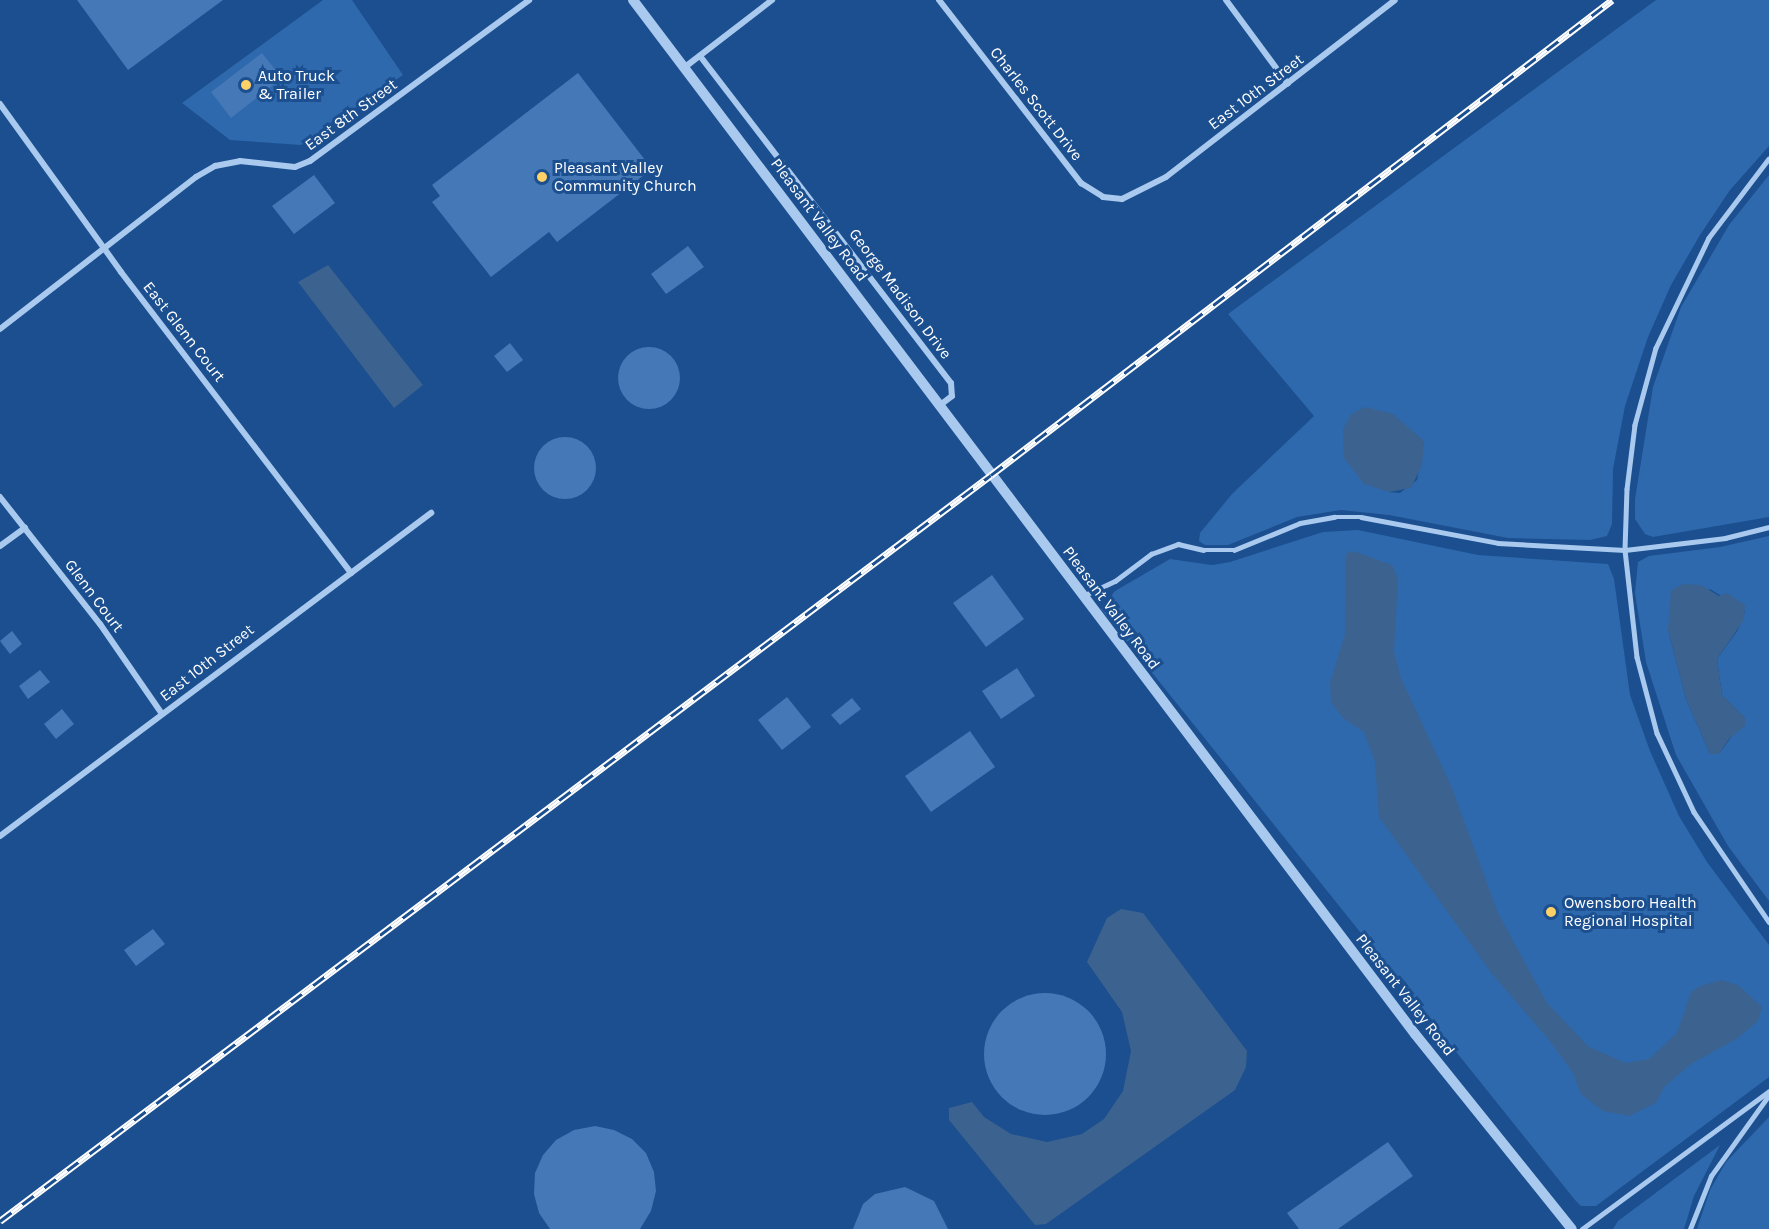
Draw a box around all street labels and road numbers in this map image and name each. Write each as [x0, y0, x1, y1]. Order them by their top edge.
street label: Charles Scott Drive [986, 43, 1086, 165]
street label: East 10th Street [1205, 50, 1307, 134]
street label: East 8th Street [301, 75, 401, 155]
street label: Pleasant Valley Road [766, 154, 872, 286]
street label: George Madison Drive [845, 225, 955, 363]
street label: East Glenn Court [139, 278, 229, 386]
street label: Pleasant Valley Road [1058, 542, 1164, 674]
street label: Glenn Court [60, 556, 128, 636]
street label: East 10th Street [156, 620, 258, 706]
street label: Pleasant Valley Road [1351, 930, 1459, 1060]

